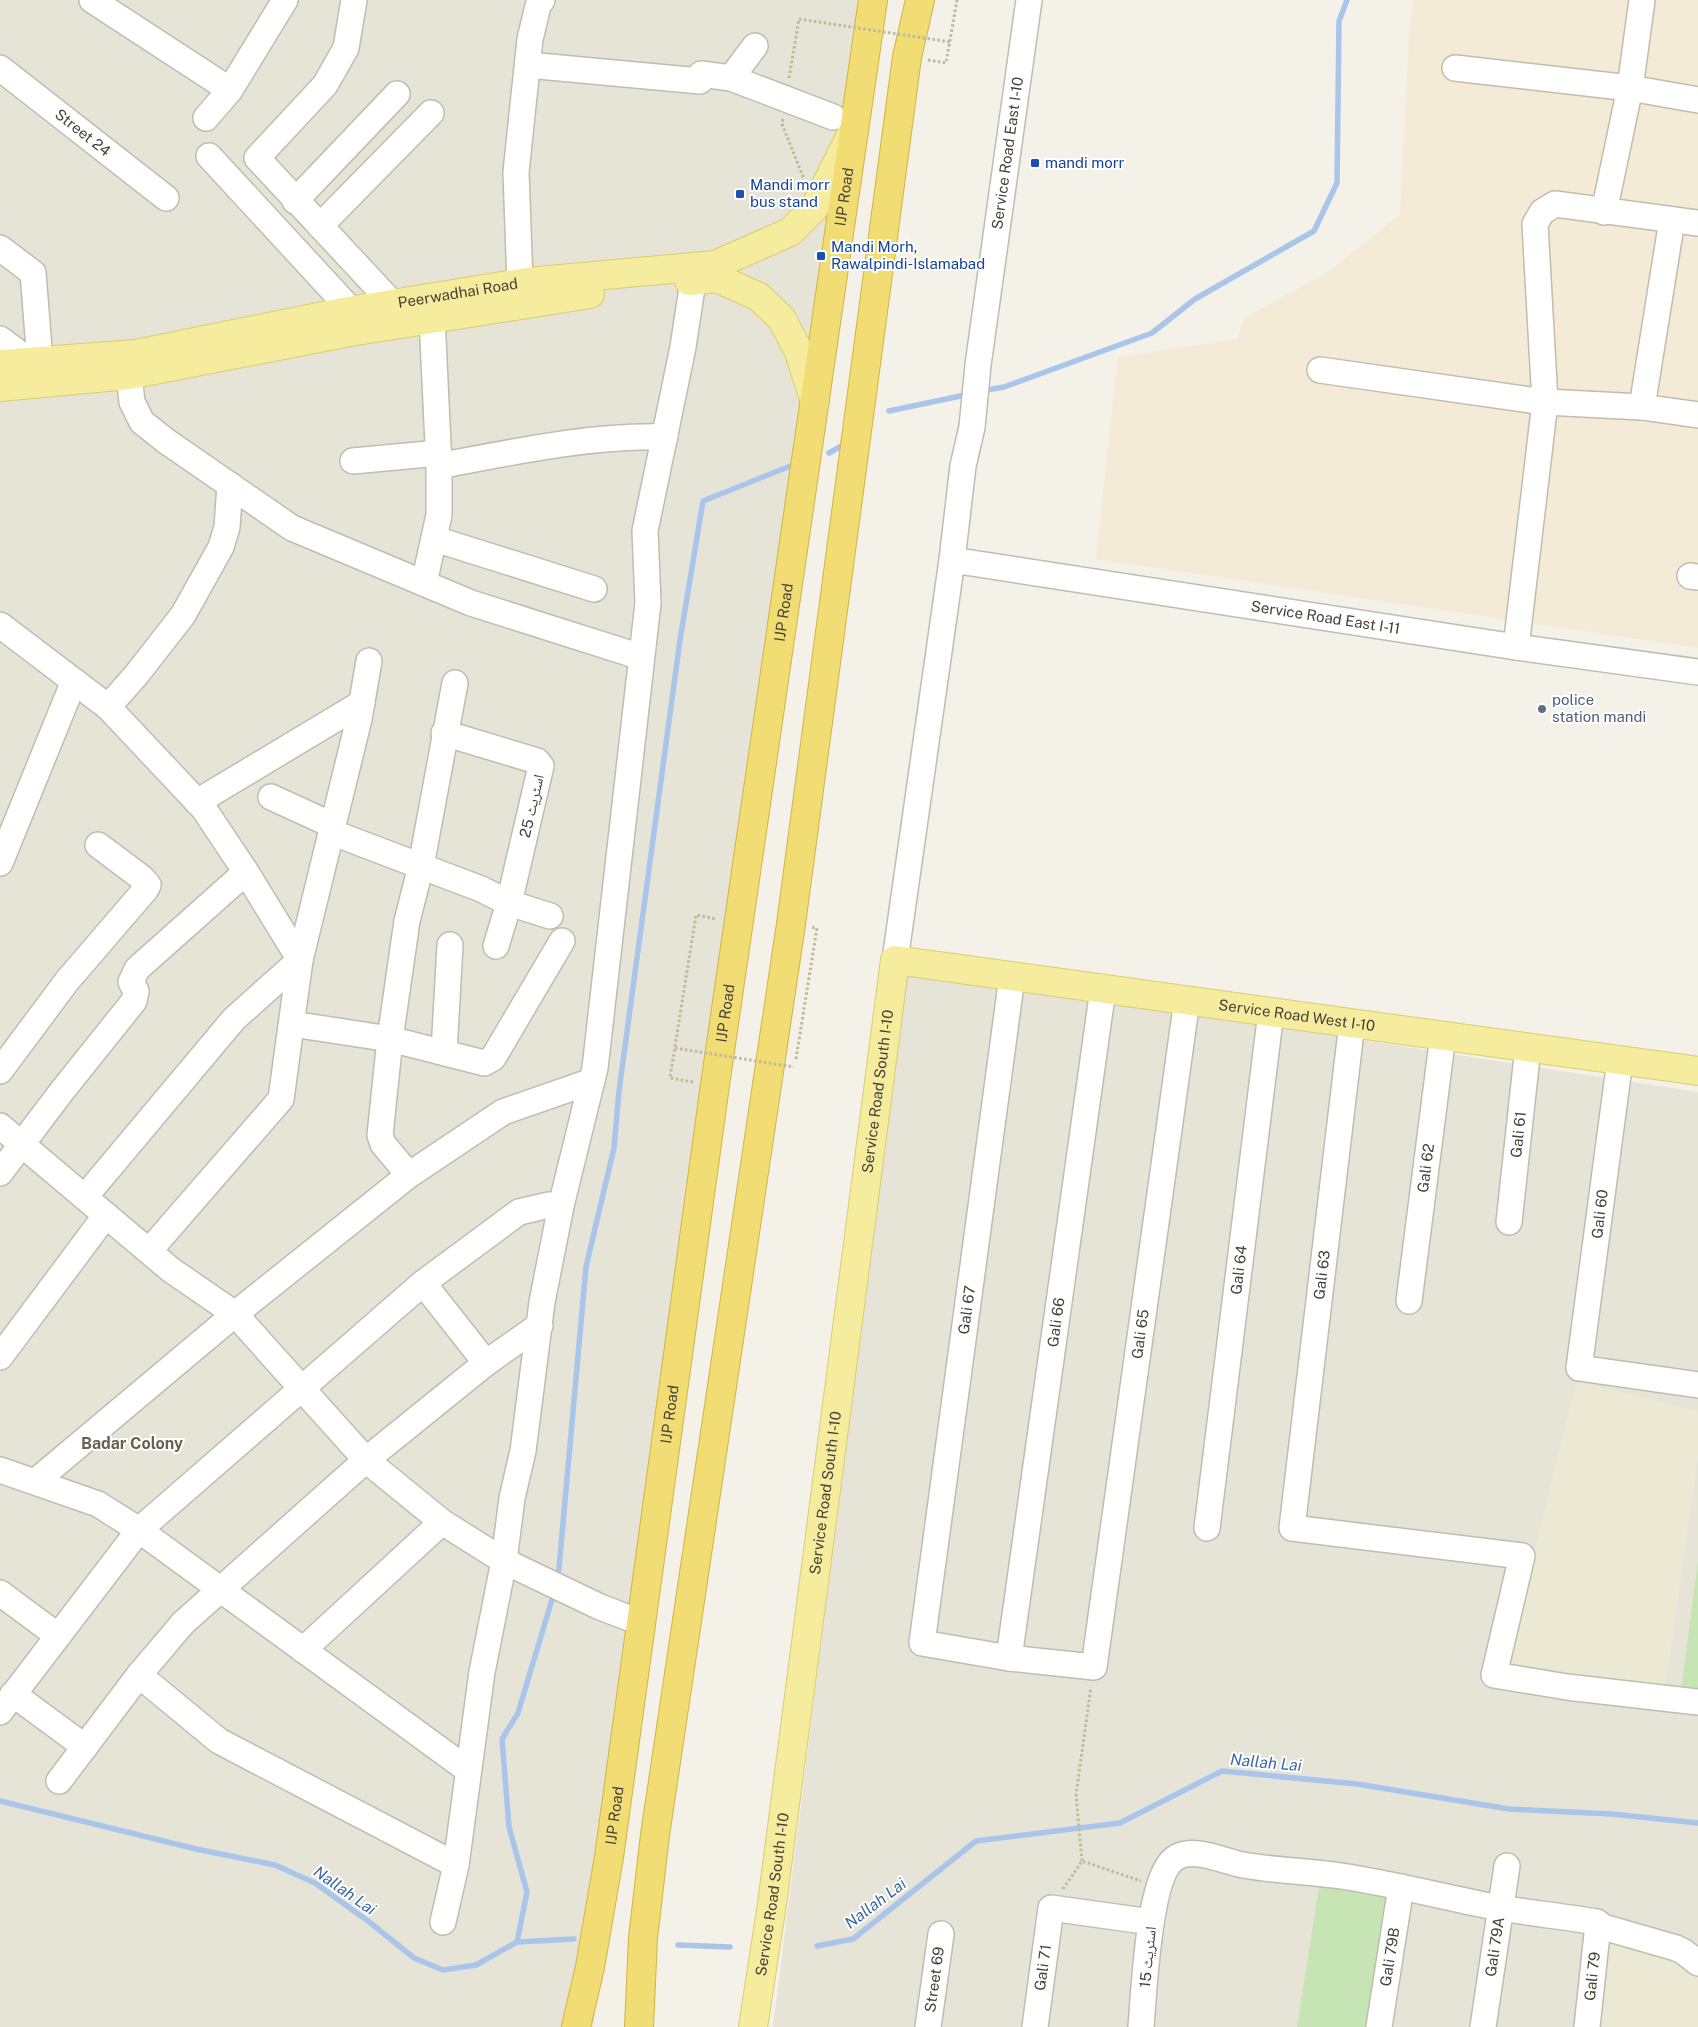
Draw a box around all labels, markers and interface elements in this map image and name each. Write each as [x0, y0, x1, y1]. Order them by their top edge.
street label: Service Road East I-10 [988, 76, 1026, 230]
street label: Street 24 [52, 105, 114, 159]
place label: mandi morr [1045, 154, 1125, 171]
marker: mandi morr [1029, 157, 1041, 169]
street label: IJP Road [831, 166, 856, 227]
place label: Mandi morr bus stand [750, 176, 830, 210]
marker: Mandi morr bus stand [734, 188, 746, 200]
place label: Mandi Morh, Rawalpindi-Islamabad [831, 238, 985, 272]
marker: Mandi Morh, Rawalpindi-Islamabad [815, 250, 827, 262]
street label: Peerwadhai Road [397, 275, 519, 311]
street label: IJP Road [771, 582, 796, 643]
street label: Service Road East I-11 [1250, 597, 1401, 637]
place label: police station mandi [1552, 691, 1646, 725]
marker: police station mandi [1536, 703, 1548, 715]
street label: اسٹریٹ 25 [516, 773, 548, 839]
street label: IJP Road [712, 983, 738, 1044]
street label: Service Road West I-10 [1217, 996, 1376, 1034]
street label: Service Road South I-10 [858, 1008, 896, 1174]
street label: Gali 61 [1507, 1110, 1529, 1159]
street label: Gali 62 [1414, 1142, 1437, 1194]
street label: Gali 60 [1588, 1188, 1611, 1240]
street label: Gali 64 [1227, 1244, 1250, 1296]
street label: Gali 63 [1310, 1249, 1333, 1301]
street label: Gali 67 [955, 1284, 978, 1335]
street label: Gali 66 [1044, 1296, 1068, 1348]
street label: Gali 65 [1128, 1308, 1152, 1360]
street label: IJP Road [657, 1384, 682, 1445]
street label: Service Road South I-10 [806, 1410, 844, 1576]
district label: Badar Colony [81, 1434, 183, 1453]
water label: Nallah Lai [1229, 1750, 1303, 1775]
street label: IJP Road [602, 1785, 627, 1846]
street label: Service Road South I-10 [752, 1812, 792, 1977]
water label: Nallah Lai [310, 1862, 380, 1919]
water label: Nallah Lai [841, 1874, 910, 1933]
street label: Gali 79A [1482, 1916, 1507, 1978]
street label: اسٹریٹ 15 [1136, 1925, 1160, 1989]
street label: Gali 79B [1377, 1926, 1403, 1987]
street label: Gali 71 [1031, 1943, 1054, 1992]
street label: Street 69 [921, 1945, 947, 2013]
street label: Gali 79 [1581, 1951, 1603, 2002]

